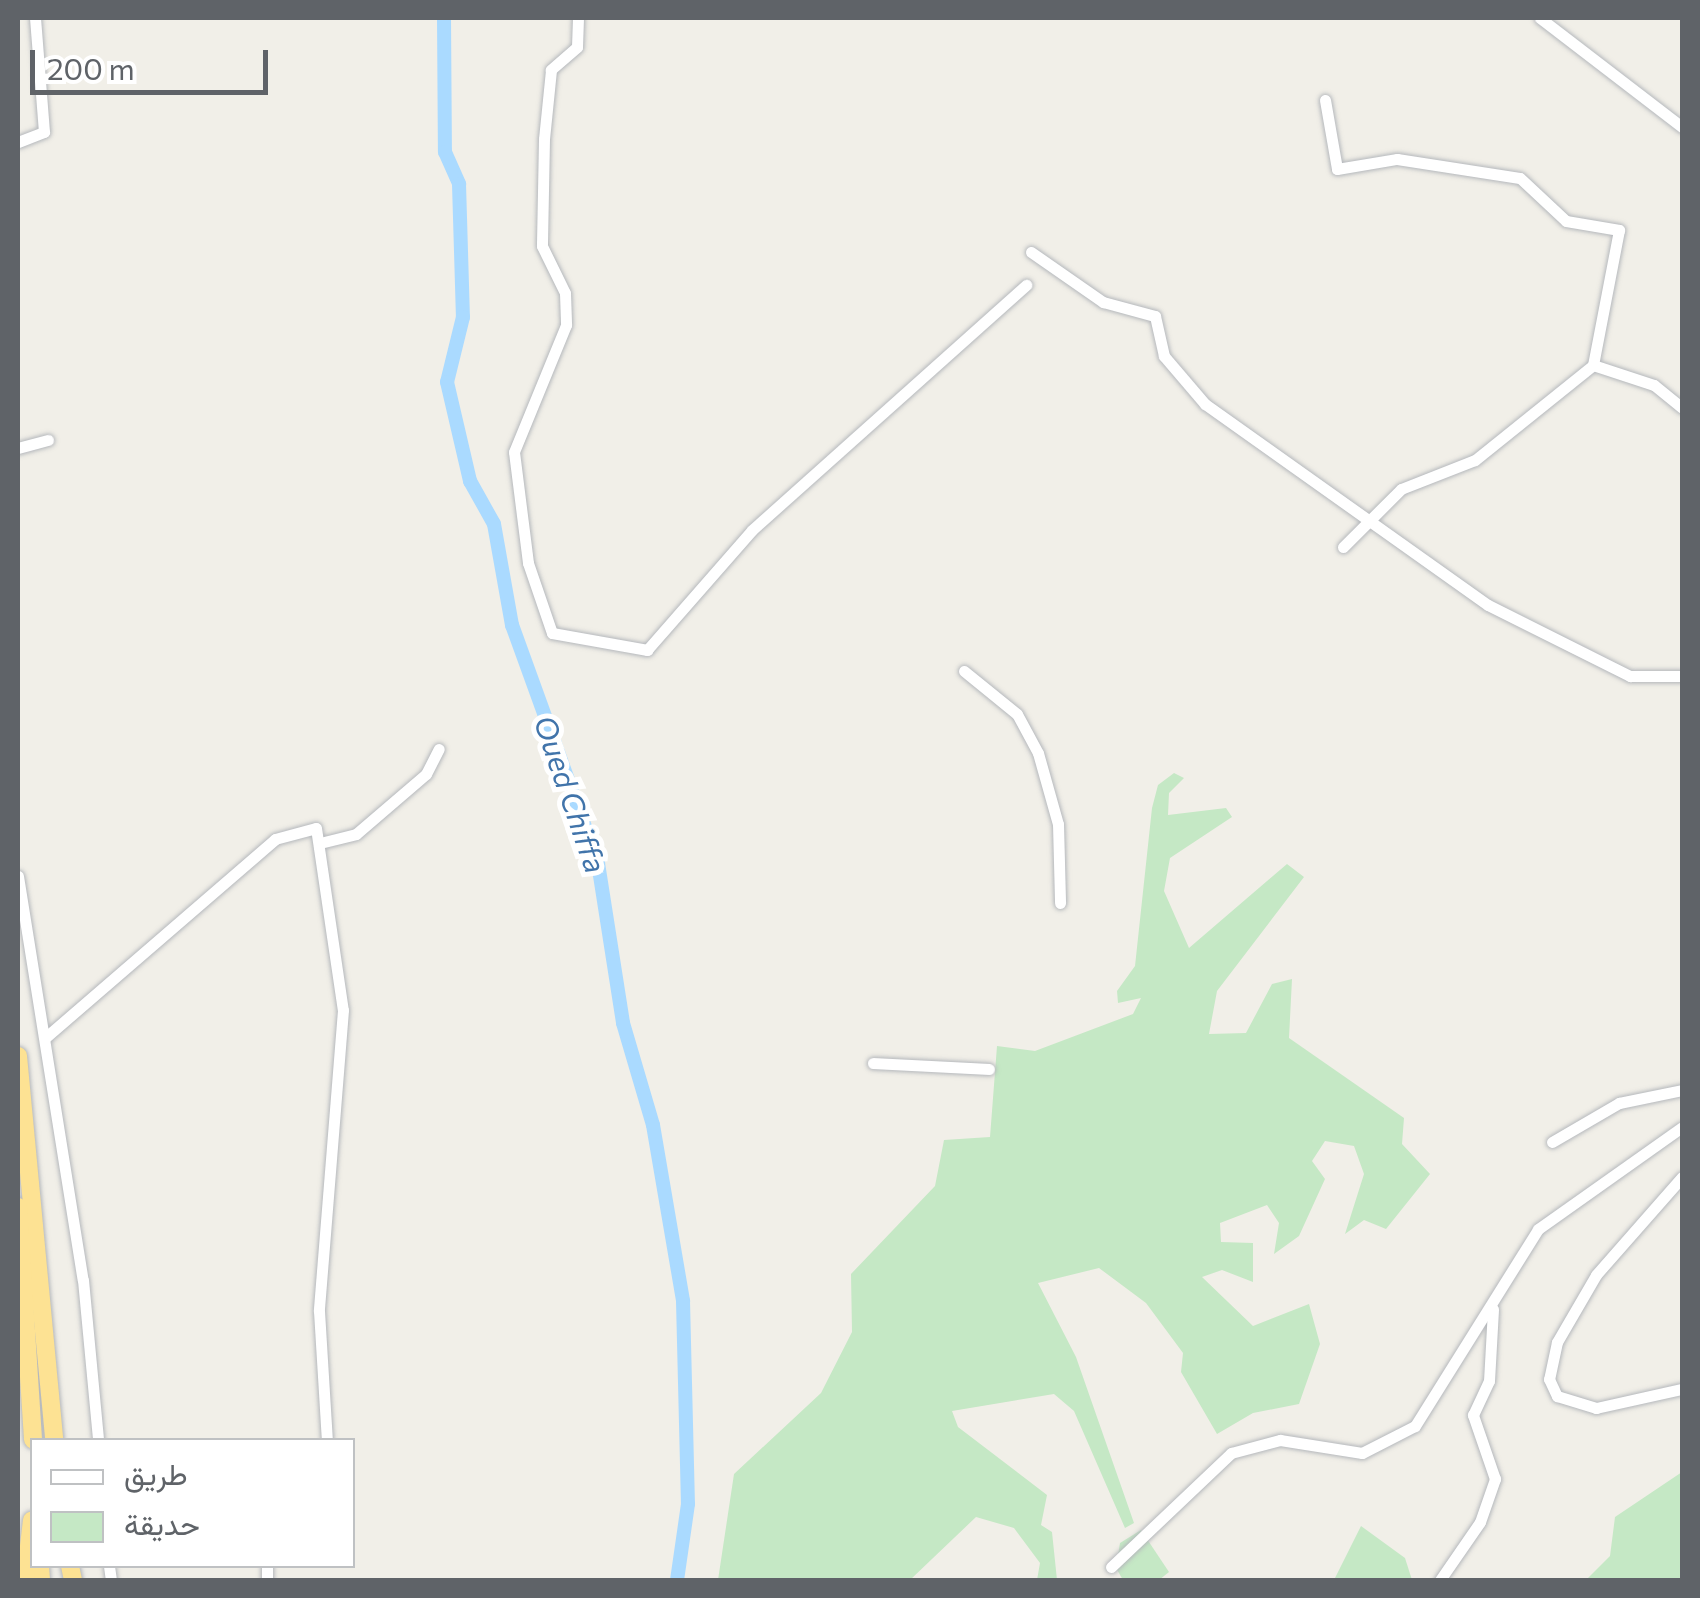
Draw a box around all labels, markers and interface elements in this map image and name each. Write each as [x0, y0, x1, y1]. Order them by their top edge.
scale bar [35, 30, 272, 92]
text: 200 m [47, 49, 135, 86]
water label: Oued Chiffa [527, 711, 615, 877]
legend [30, 1438, 355, 1568]
text: طريق [124, 1454, 188, 1491]
text: حديقة [124, 1504, 200, 1541]

